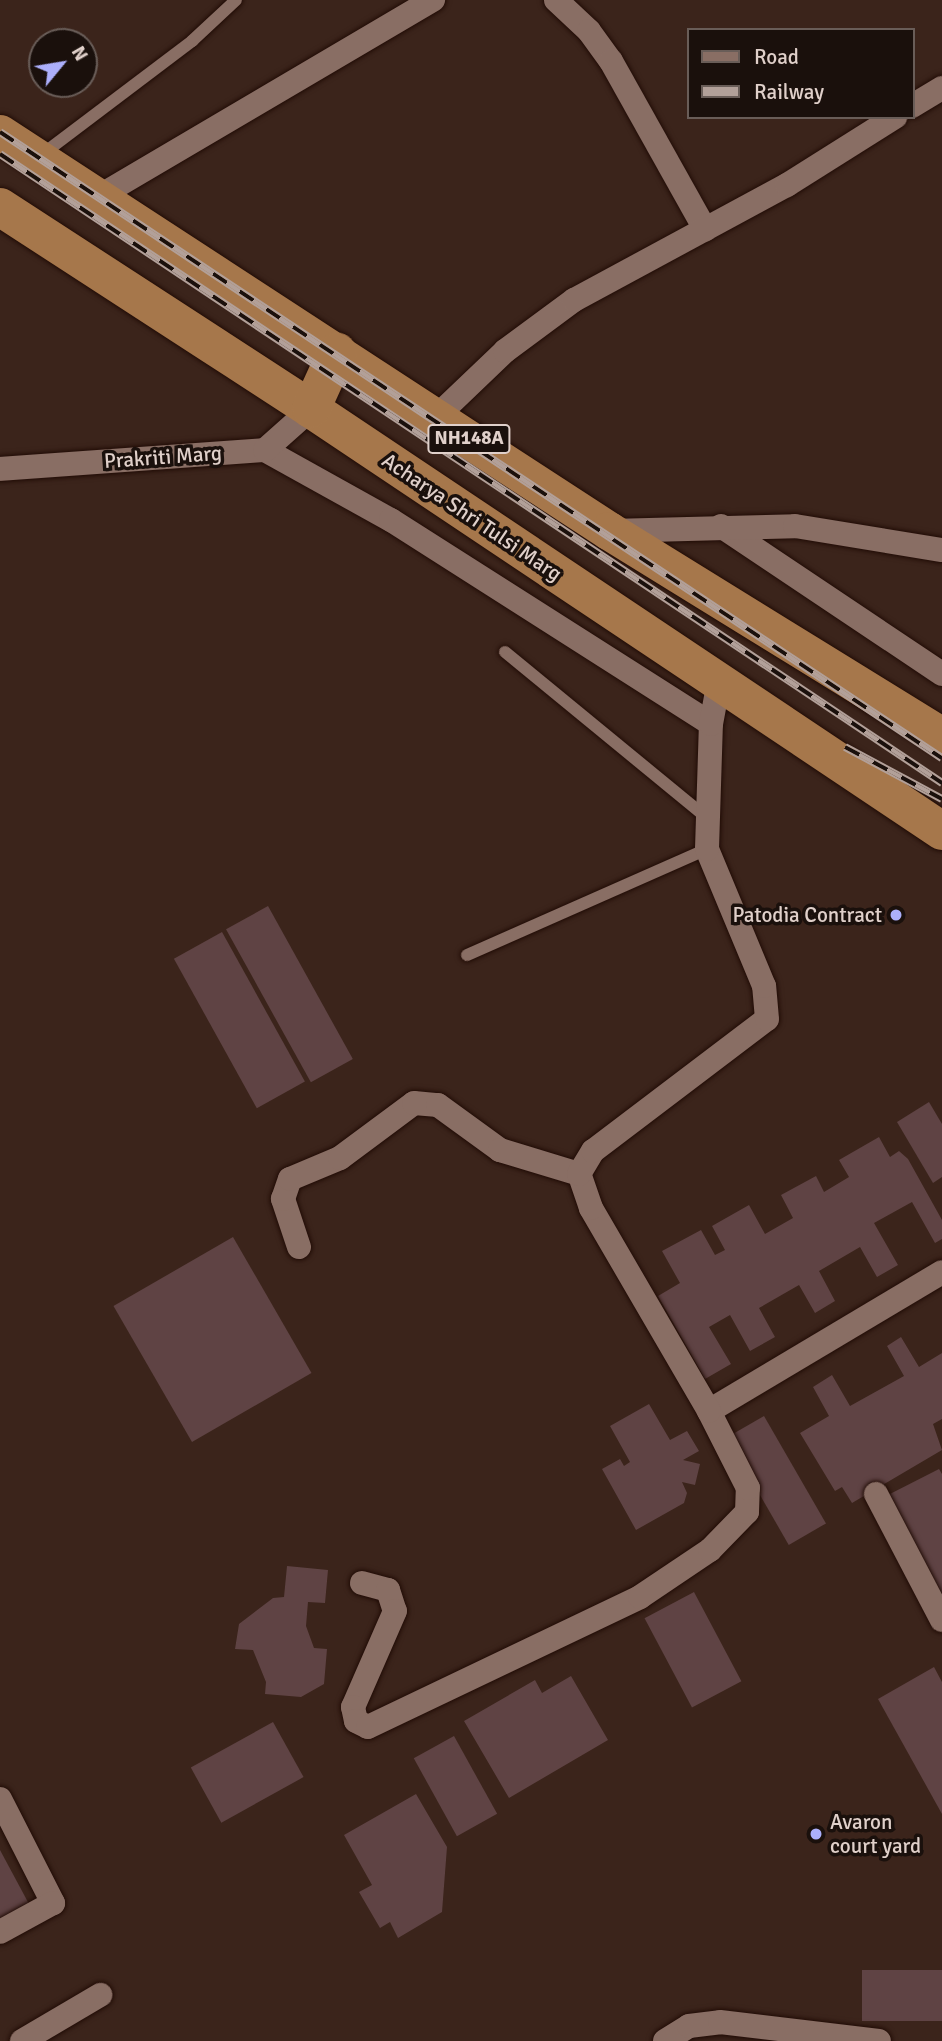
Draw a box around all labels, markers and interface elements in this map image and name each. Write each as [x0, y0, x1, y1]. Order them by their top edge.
north arrow [28, 28, 98, 98]
legend [687, 28, 914, 119]
text: N [66, 42, 93, 65]
text: Road [754, 44, 799, 70]
text: Railway [754, 79, 824, 105]
road number: NH148A [427, 424, 511, 454]
street label: Prakriti Marg [103, 440, 223, 474]
street label: Acharya Shri Tulsi Marg [377, 447, 567, 587]
place label: Patodia Contract [732, 902, 882, 928]
marker: Patodia Contract [888, 907, 904, 923]
place label: Avaron court yard [830, 1809, 921, 1859]
marker: Avaron court yard [808, 1826, 824, 1842]

